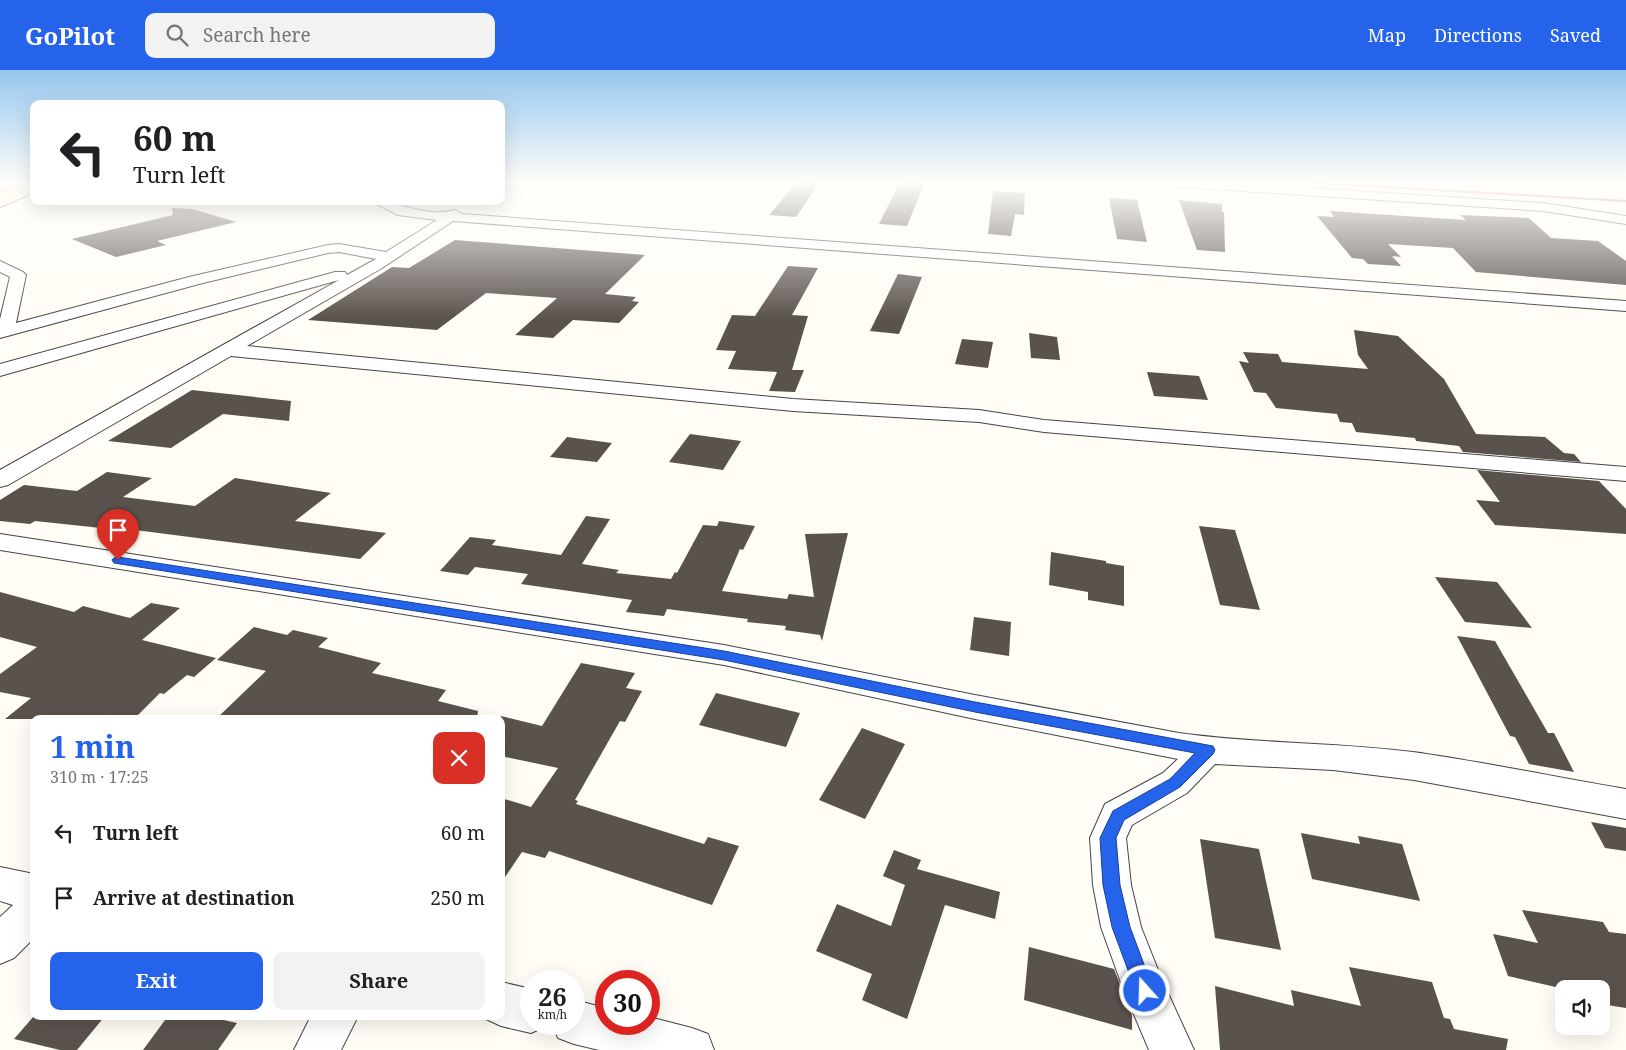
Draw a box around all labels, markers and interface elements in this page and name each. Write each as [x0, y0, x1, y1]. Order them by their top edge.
search box [145, 13, 495, 58]
text: GoPilot [25, 19, 115, 52]
icon: search [163, 21, 191, 49]
text: Search here [203, 22, 311, 48]
text: Map [1368, 23, 1406, 47]
text: Directions [1434, 23, 1522, 47]
text: Saved [1550, 23, 1601, 47]
text: 60 m [133, 114, 216, 161]
icon: left [50, 120, 115, 185]
text: Turn left [133, 159, 225, 189]
pin [97, 509, 139, 560]
icon: arrive [104, 516, 132, 544]
text: 1 min [50, 726, 135, 767]
button: close [433, 732, 485, 784]
text: 310 m · 17:25 [50, 766, 149, 788]
icon: left [50, 819, 78, 847]
text: Turn left [93, 820, 179, 846]
text: 60 m [441, 820, 485, 846]
icon: arrive [50, 884, 78, 912]
text: Arrive at destination [93, 885, 295, 911]
text: 250 m [430, 885, 485, 911]
button: Exit [50, 952, 263, 1010]
button: Share [273, 952, 485, 1010]
position arrow [1118, 964, 1170, 1016]
speed limit sign: 30 [595, 970, 660, 1035]
text: 26 [538, 979, 567, 1013]
map controls [1555, 980, 1610, 1035]
button: sound [1555, 980, 1610, 1035]
text: km/h [538, 1006, 567, 1023]

